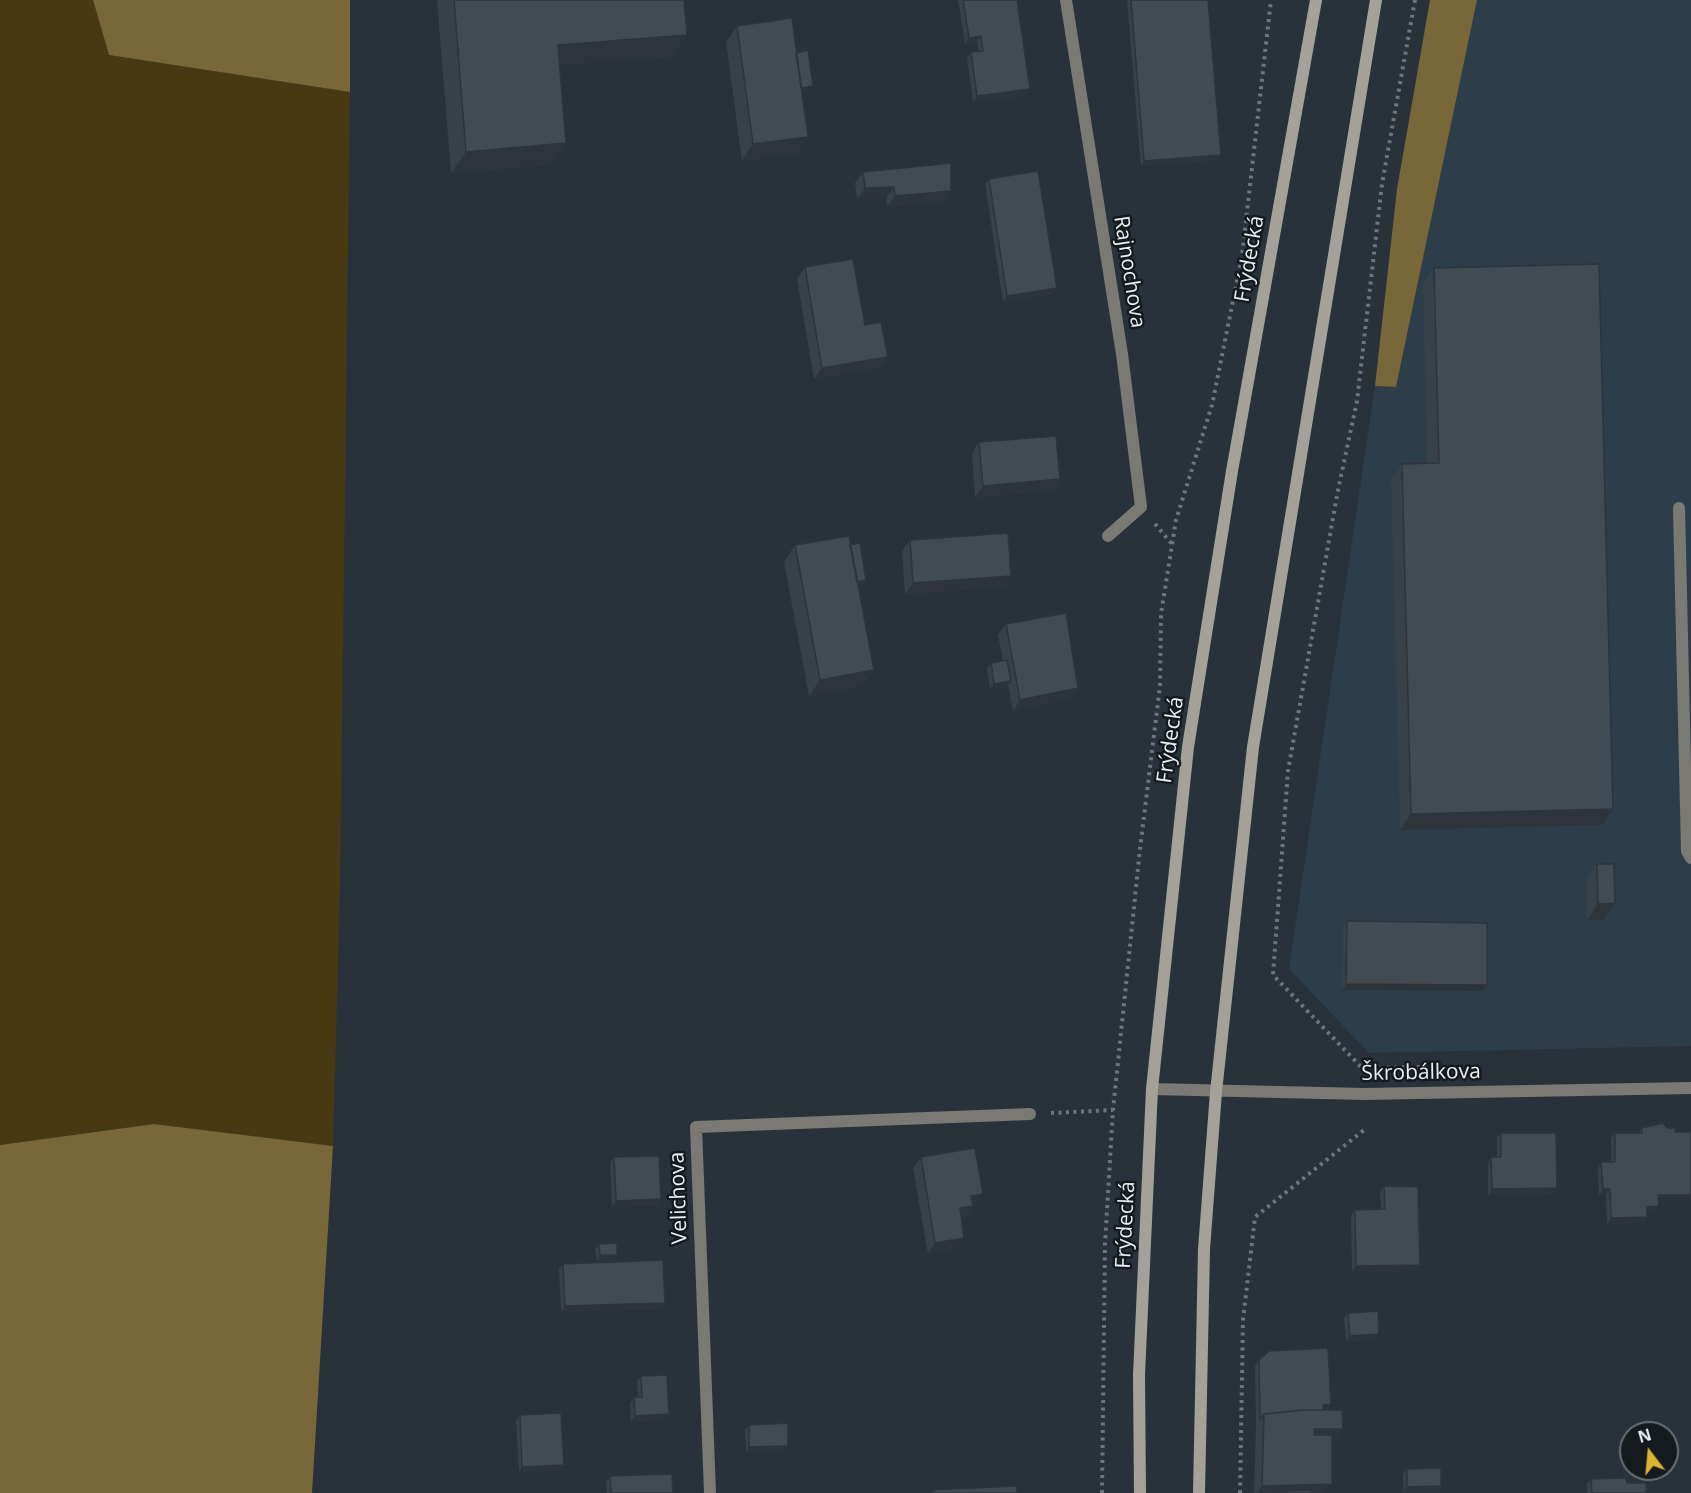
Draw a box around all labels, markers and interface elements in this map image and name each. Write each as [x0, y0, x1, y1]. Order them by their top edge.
street label: Rajnochova [1108, 214, 1150, 330]
street label: Frýdecká [1230, 214, 1270, 304]
street label: Frýdecká [1152, 695, 1190, 785]
street label: Škrobálkova [1361, 1059, 1481, 1087]
street label: Velichova [665, 1151, 693, 1245]
street label: Frýdecká [1111, 1181, 1141, 1269]
north arrow [1619, 1421, 1679, 1481]
text: N [1635, 1423, 1654, 1448]

